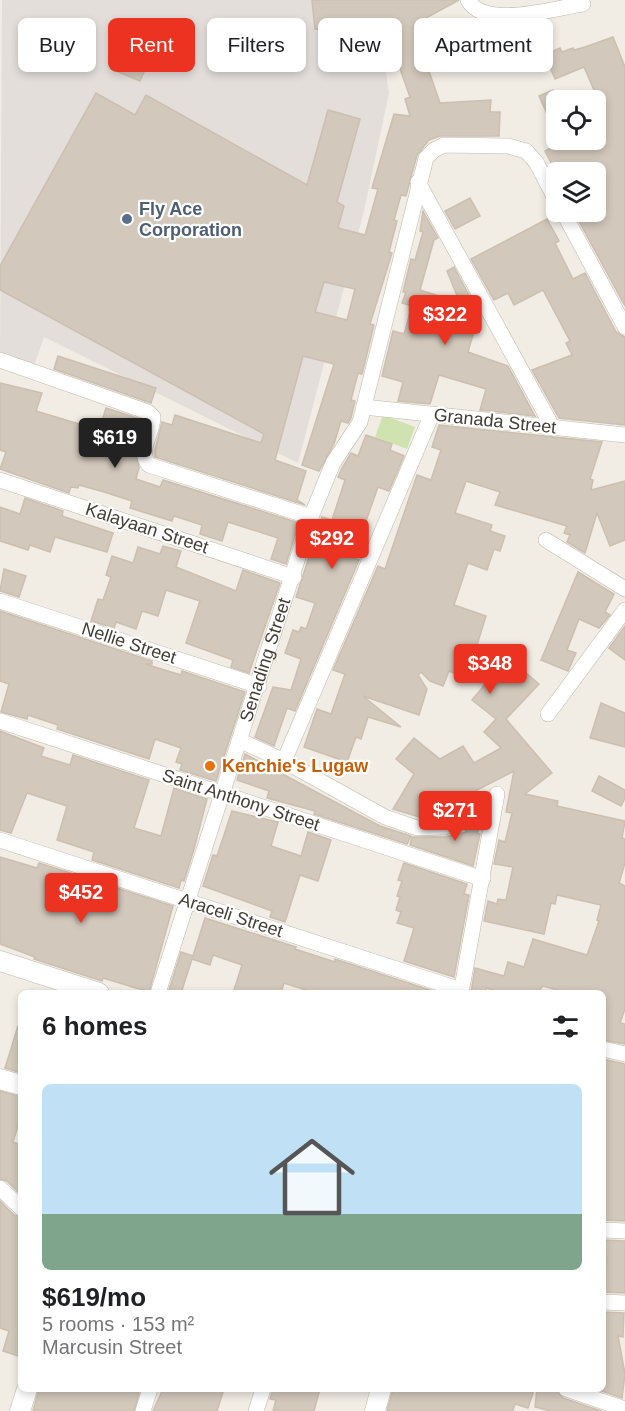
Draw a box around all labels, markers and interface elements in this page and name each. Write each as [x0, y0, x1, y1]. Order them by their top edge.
chip: Buy [18, 18, 96, 72]
chip: Rent [108, 18, 195, 72]
chip: Filters [207, 18, 306, 72]
chip: New [318, 18, 402, 72]
chip: Apartment [414, 18, 553, 72]
map controls [546, 90, 606, 222]
button: locate [546, 90, 606, 150]
button: layers [546, 162, 606, 222]
place label: Fly Ace Corporation [139, 199, 242, 240]
marker: Fly Ace Corporation [120, 212, 134, 226]
pin: $322 [409, 295, 481, 346]
text: $322 [423, 303, 467, 325]
street label: Granada Street [433, 405, 557, 437]
pin: $619 [79, 418, 151, 469]
text: $619 [93, 426, 137, 448]
street label: Kalayaan Street [83, 499, 211, 557]
pin: $292 [296, 519, 368, 570]
text: $292 [310, 527, 354, 549]
street label: Senading Street [236, 595, 294, 724]
street label: Nellie Street [79, 618, 179, 668]
pin: $348 [454, 644, 526, 695]
text: $348 [468, 652, 512, 674]
place label: Kenchie's Lugaw [222, 756, 369, 776]
marker: Kenchie's Lugaw [203, 759, 217, 773]
street label: Saint Anthony Street [160, 765, 322, 835]
pin: $271 [419, 791, 491, 842]
text: $271 [433, 799, 477, 821]
pin: $452 [45, 873, 117, 924]
text: $452 [59, 881, 103, 903]
street label: Araceli Street [177, 889, 285, 941]
icon: filters [549, 1010, 582, 1043]
text: 6 homes [42, 1011, 148, 1041]
icon: home [258, 1123, 366, 1231]
text: $619/mo [42, 1282, 146, 1312]
text: 5 rooms · 153 m² [42, 1313, 194, 1335]
text: Marcusin Street [42, 1336, 182, 1358]

